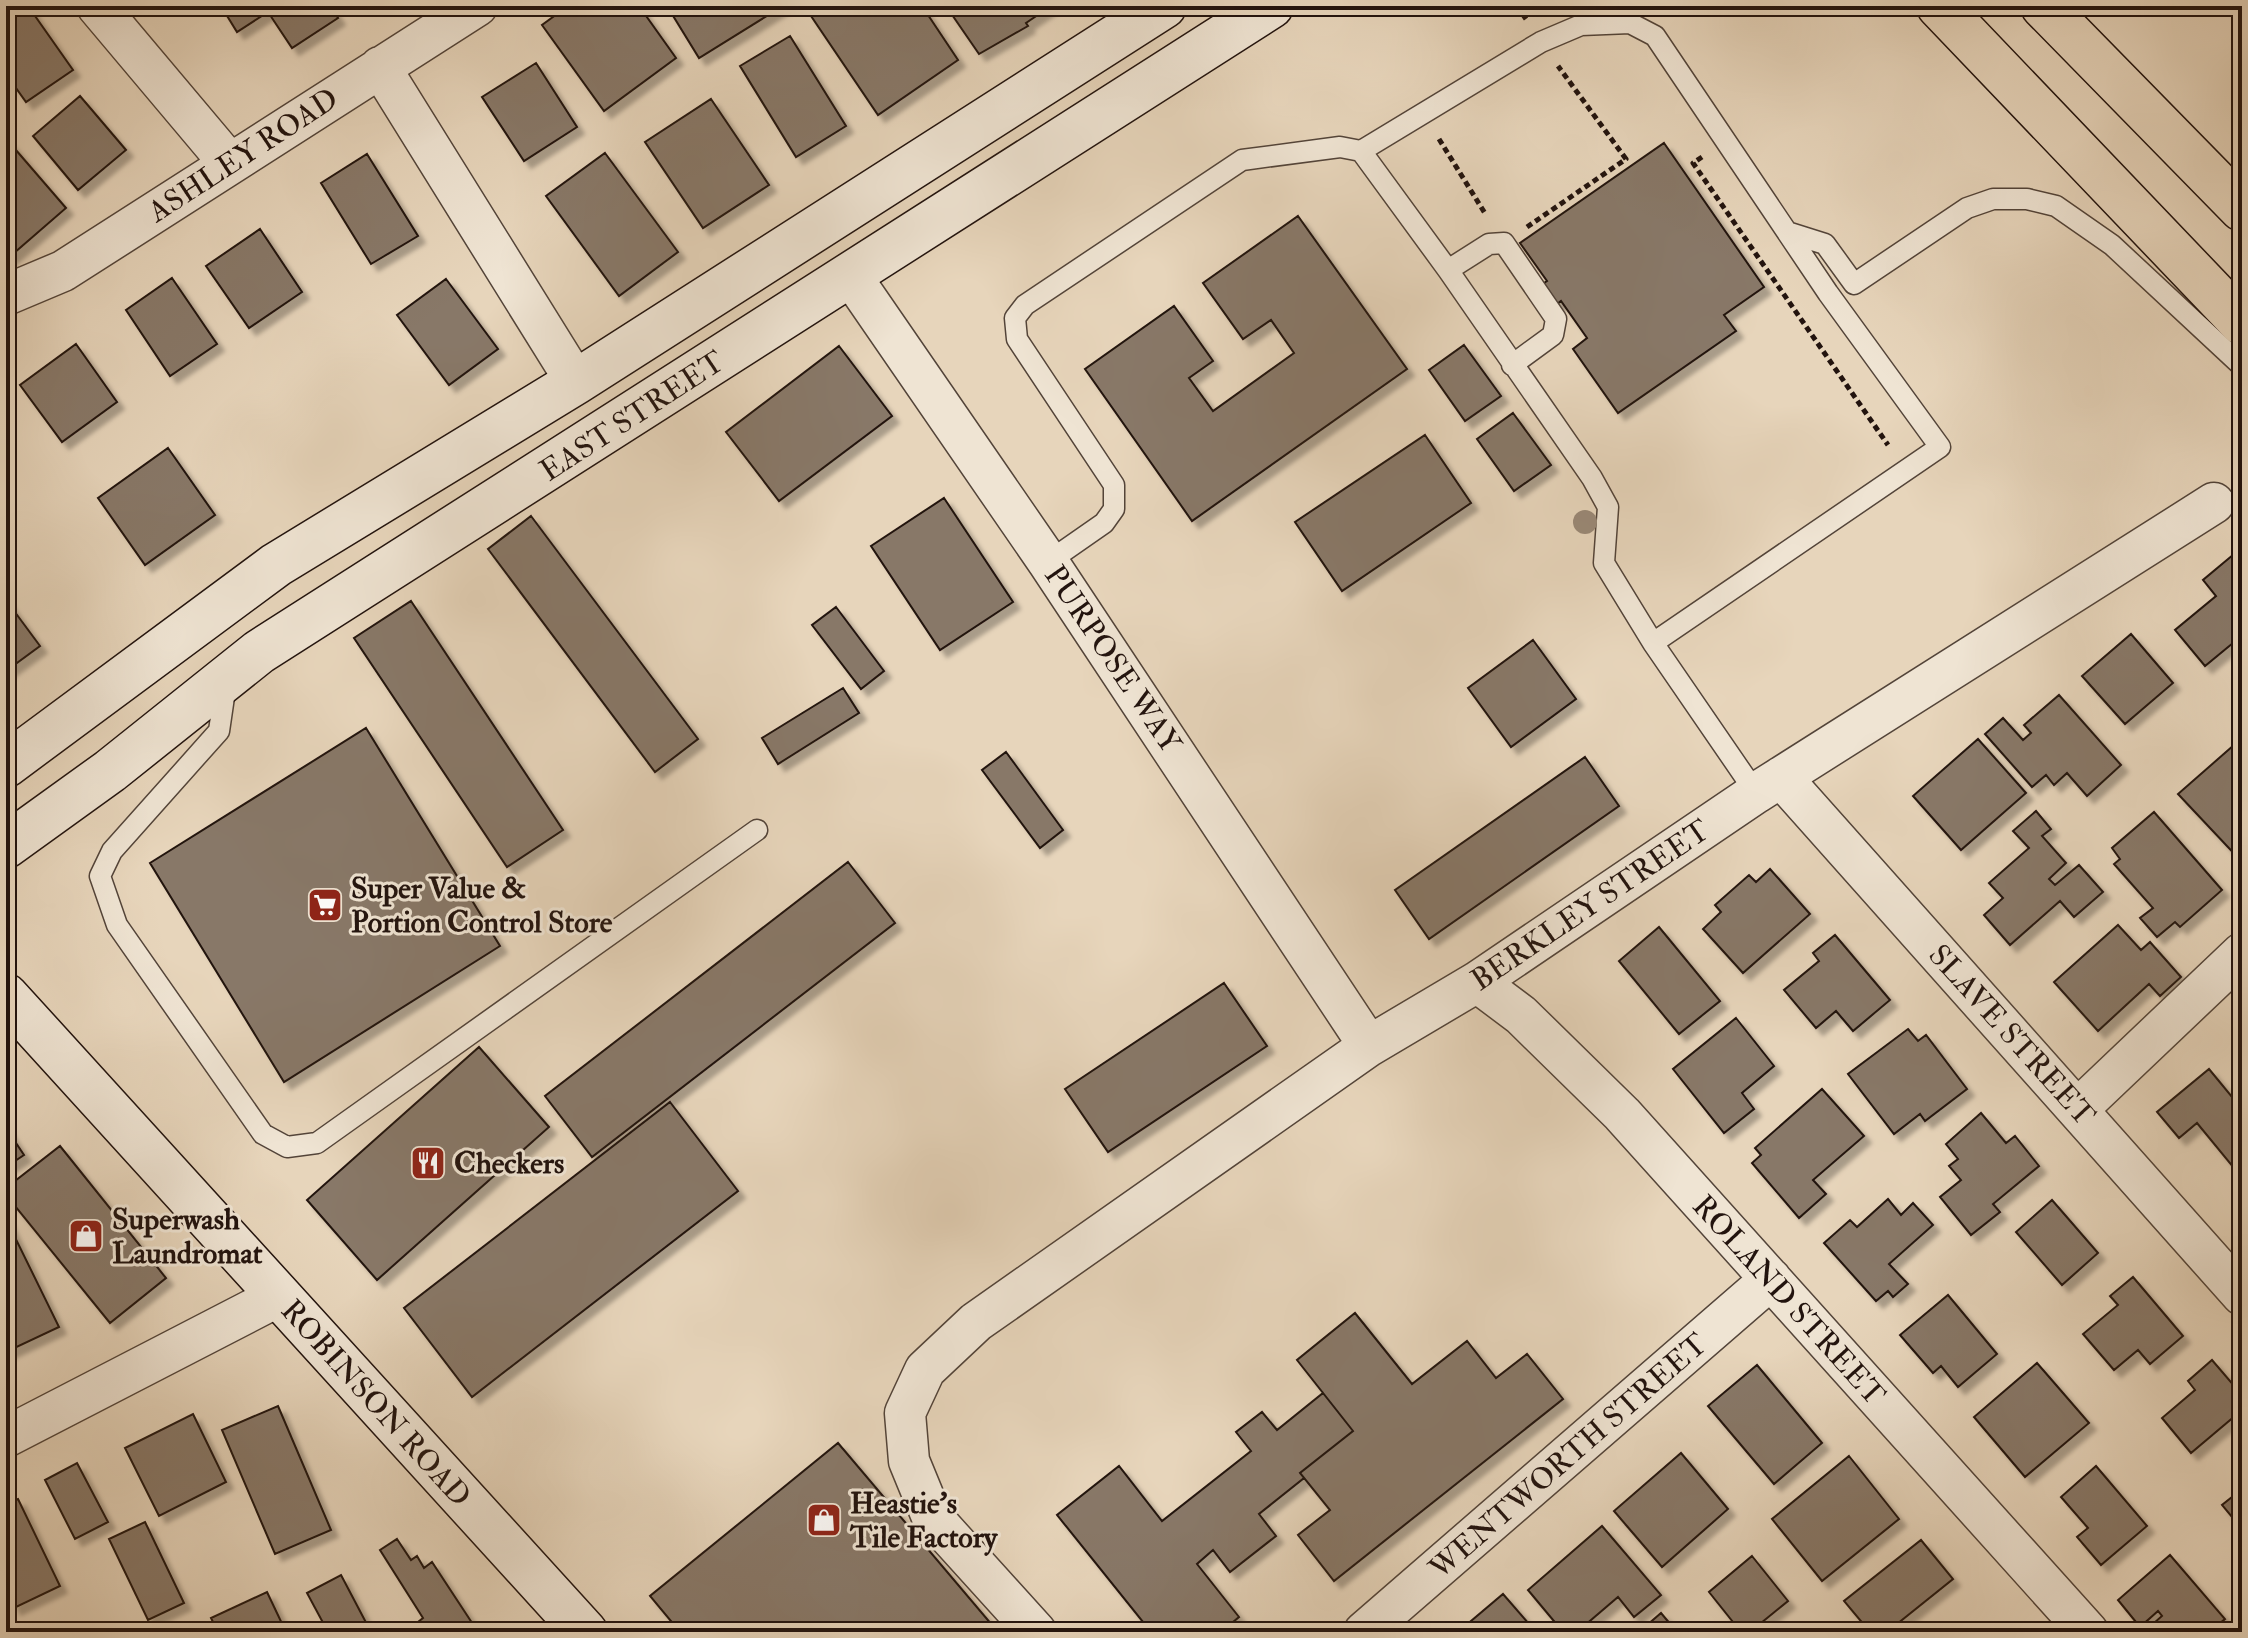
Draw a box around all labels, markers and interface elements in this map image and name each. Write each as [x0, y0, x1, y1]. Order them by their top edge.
street label: ASHLEY ROAD [141, 80, 345, 231]
street label: EAST STREET [533, 343, 731, 490]
street label: PURPOSE WAY [1036, 558, 1190, 761]
street label: BERKLEY STREET [1464, 812, 1717, 999]
place label: Super Value & Portion Control Store [351, 870, 613, 941]
supermarket icon: Super Value & Portion Control Store [306, 886, 344, 924]
street label: SLAVE STREET [1921, 937, 2103, 1134]
restaurant icon: Checkers [409, 1144, 447, 1182]
place label: Checkers [454, 1145, 564, 1182]
street label: ROLAND STREET [1685, 1188, 1893, 1413]
place label: Superwash Laundromat [112, 1201, 263, 1272]
shop icon: Superwash Laundromat [67, 1217, 105, 1255]
street label: ROBINSON ROAD [273, 1292, 478, 1514]
street label: WENTWORTH STREET [1421, 1326, 1715, 1588]
place label: Heastie's Tile Factory [849, 1485, 999, 1556]
shop icon: Heastie's Tile Factory [805, 1501, 843, 1539]

